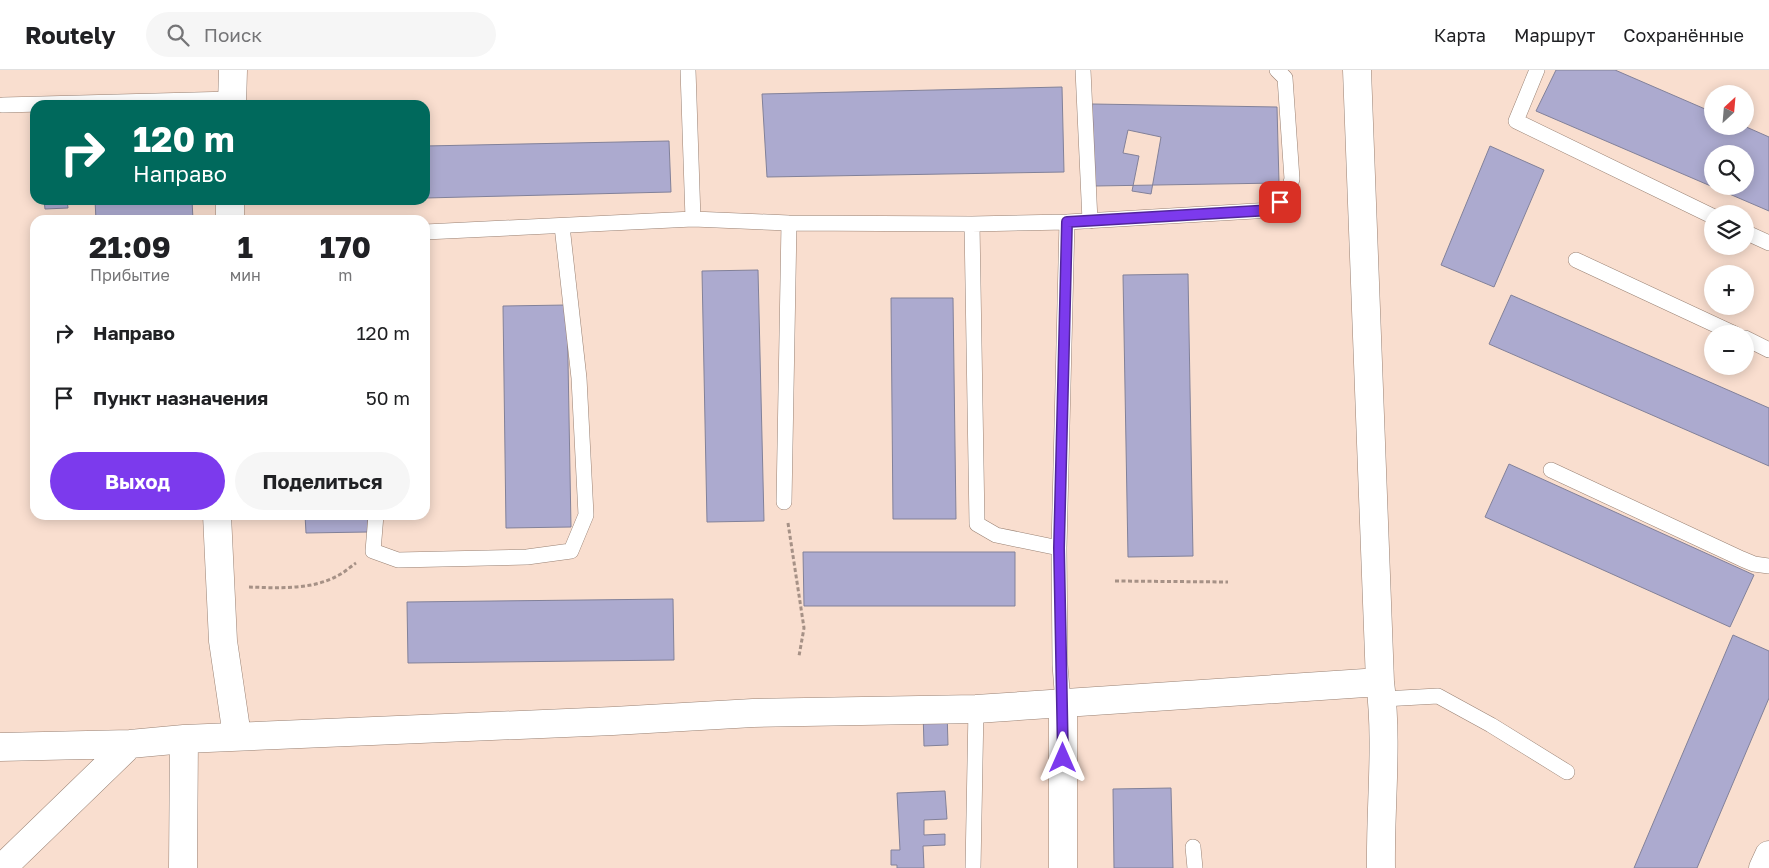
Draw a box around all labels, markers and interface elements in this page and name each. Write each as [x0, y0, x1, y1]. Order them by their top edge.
search box [146, 12, 496, 57]
text: Routely [25, 20, 116, 49]
icon: search [164, 21, 192, 49]
text: Поиск [204, 23, 262, 46]
text: Карта [1434, 24, 1486, 46]
text: Маршрут [1514, 24, 1595, 46]
text: Сохранённые [1623, 24, 1744, 46]
north arrow [1704, 85, 1754, 135]
map controls [1704, 85, 1754, 375]
text: 120 m [133, 118, 235, 160]
icon: right [50, 120, 115, 185]
button: search [1704, 145, 1754, 195]
text: Направо [133, 160, 227, 187]
pin [1259, 181, 1301, 223]
icon: arrive [1266, 188, 1294, 216]
button: layers [1704, 205, 1754, 255]
text: 21:09 [89, 229, 171, 265]
text: 1 [238, 229, 253, 265]
text: 170 [320, 229, 371, 265]
text: Прибытие [90, 265, 170, 285]
text: мин [230, 265, 261, 285]
text: m [338, 265, 352, 285]
button: + [1704, 265, 1754, 315]
icon: right [50, 319, 78, 347]
text: Направо [93, 321, 175, 344]
text: 120 m [356, 321, 410, 344]
button: − [1704, 325, 1754, 375]
icon: arrive [50, 384, 78, 412]
text: Пункт назначения [93, 386, 268, 409]
text: 50 m [366, 386, 410, 409]
button: Выход [50, 452, 225, 510]
button: Поделиться [235, 452, 410, 510]
position arrow [1036, 731, 1088, 783]

